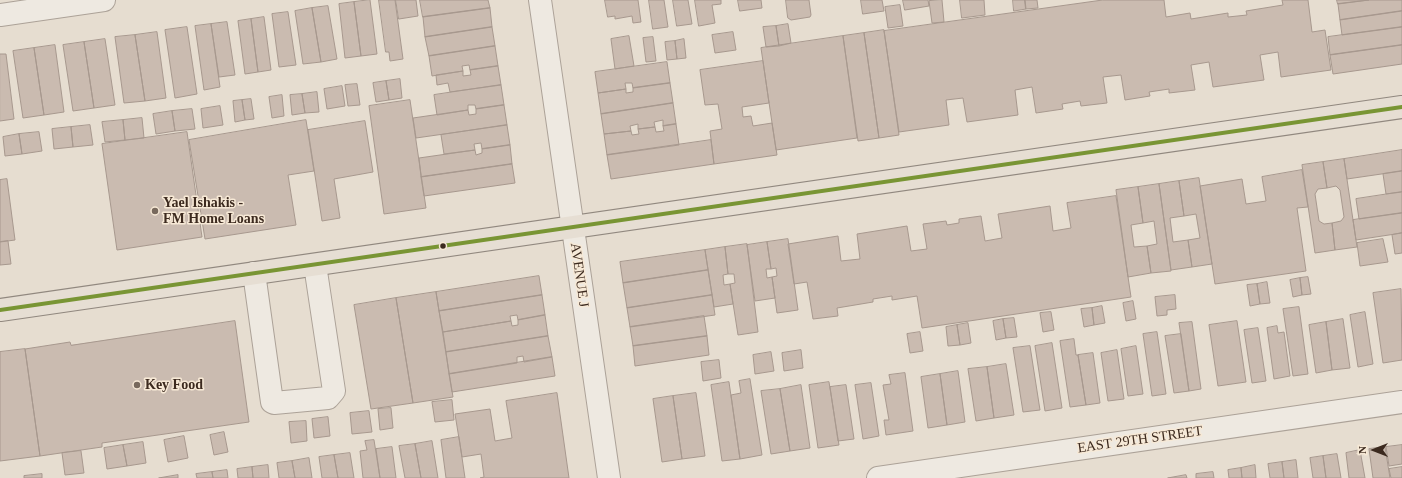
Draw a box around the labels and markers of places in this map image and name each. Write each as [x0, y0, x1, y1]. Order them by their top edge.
place label: Yael Ishakis - FM Home Loans [163, 195, 264, 228]
marker: Yael Ishakis - FM Home Loans [150, 206, 160, 216]
unlabelled marker [438, 241, 448, 251]
place label: Key Food [145, 377, 203, 393]
marker: Key Food [132, 380, 142, 390]

